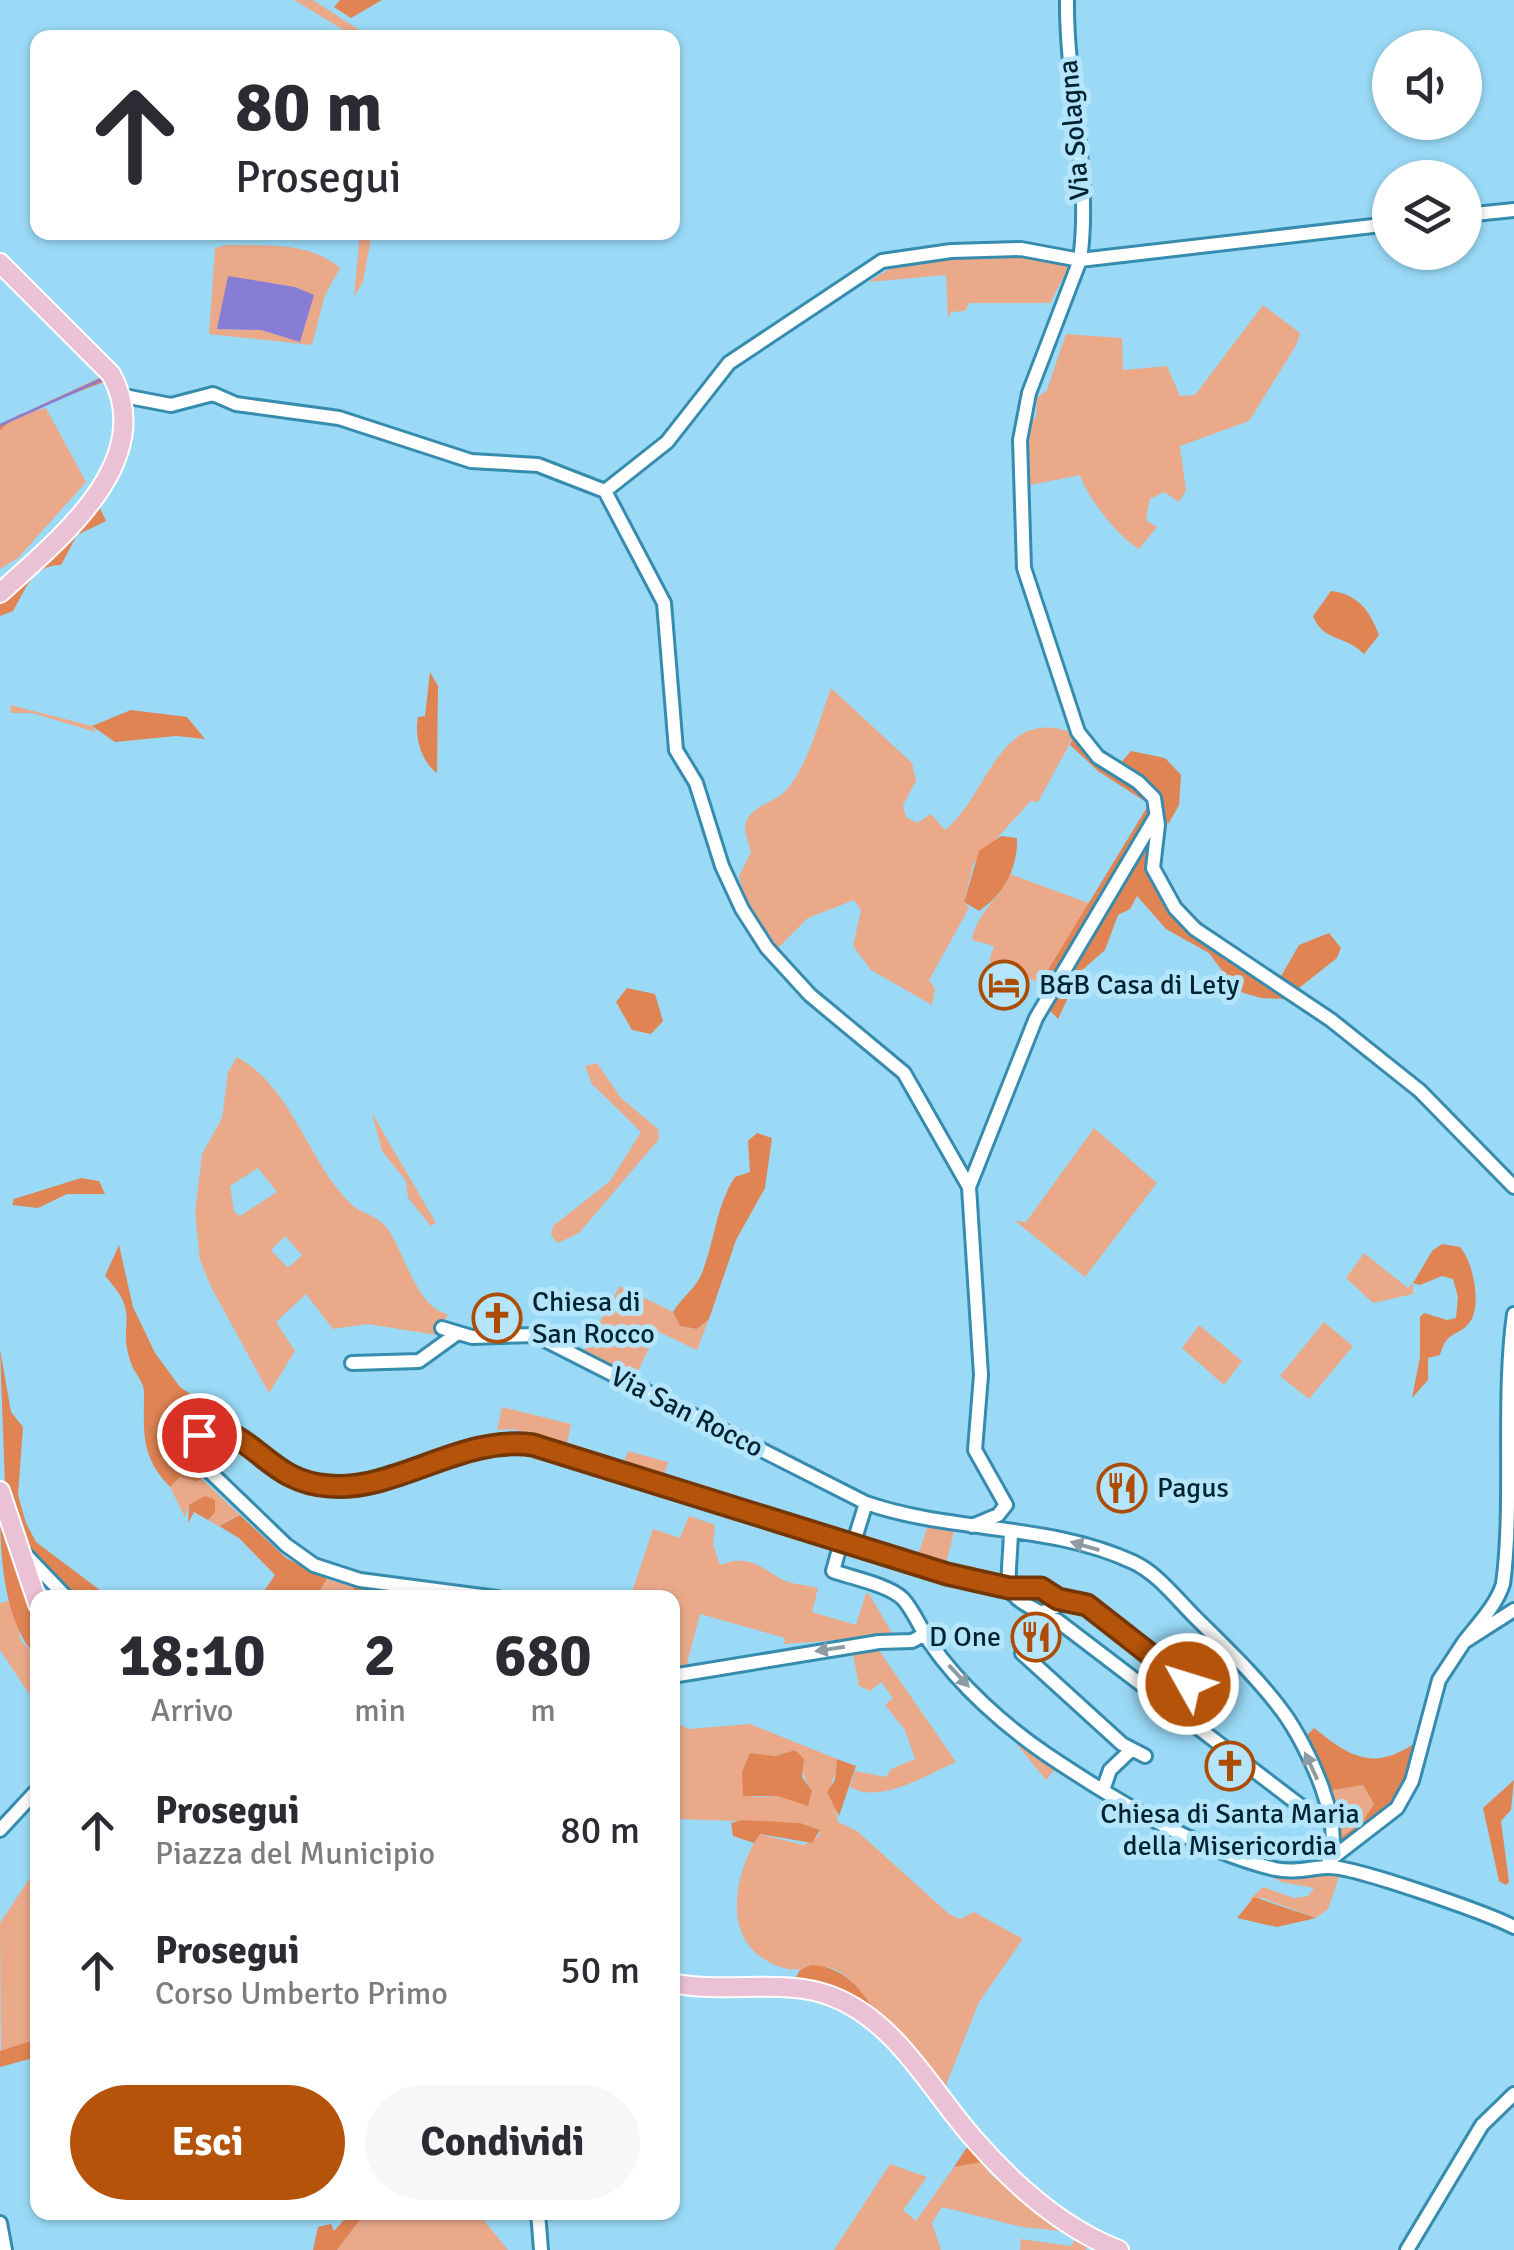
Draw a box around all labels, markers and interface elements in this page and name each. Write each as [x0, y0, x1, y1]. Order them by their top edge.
map controls [1372, 30, 1482, 270]
button: sound [1372, 30, 1482, 140]
street label: Via Solagna [1051, 58, 1097, 202]
text: 80 m [235, 64, 383, 150]
icon: ahead [70, 70, 200, 200]
text: Prosegui [235, 150, 402, 205]
button: layers [1372, 160, 1482, 270]
hotel icon: B&B Casa di Lety [978, 959, 1030, 1011]
place label: B&B Casa di Lety [1039, 968, 1239, 1002]
place label: Chiesa di San Rocco [532, 1285, 655, 1351]
church icon: Chiesa di San Rocco [471, 1292, 523, 1344]
street label: Via San Rocco [605, 1359, 769, 1465]
pin [157, 1393, 242, 1478]
icon: arrive [172, 1408, 227, 1463]
restaurant icon: Pagus [1096, 1462, 1148, 1514]
place label: Pagus [1157, 1471, 1229, 1505]
one-way arrow [1069, 1537, 1100, 1553]
restaurant icon: D One [1010, 1611, 1062, 1663]
text: 18:10 [118, 1619, 266, 1693]
text: 2 [364, 1619, 396, 1693]
text: 680 [494, 1619, 592, 1693]
place label: D One [929, 1620, 1001, 1654]
position arrow [1136, 1632, 1240, 1736]
one-way arrow [813, 1642, 845, 1658]
one-way arrow [947, 1664, 970, 1688]
text: Arrivo [151, 1691, 234, 1730]
text: min [354, 1691, 406, 1730]
text: m [530, 1691, 556, 1730]
church icon: Chiesa di Santa Maria della Misericordia [1204, 1740, 1256, 1792]
one-way arrow [1303, 1751, 1320, 1780]
text: Prosegui [155, 1787, 300, 1834]
place label: Chiesa di Santa Maria della Misericordia [1100, 1797, 1360, 1863]
icon: ahead [70, 1803, 125, 1858]
text: 80 m [560, 1807, 640, 1854]
text: Piazza del Municipio [155, 1834, 435, 1873]
text: Prosegui [155, 1927, 300, 1974]
icon: ahead [70, 1943, 125, 1998]
text: 50 m [560, 1947, 640, 1994]
text: Corso Umberto Primo [155, 1974, 448, 2013]
button: Esci [70, 2085, 345, 2200]
button: Condividi [365, 2085, 640, 2200]

